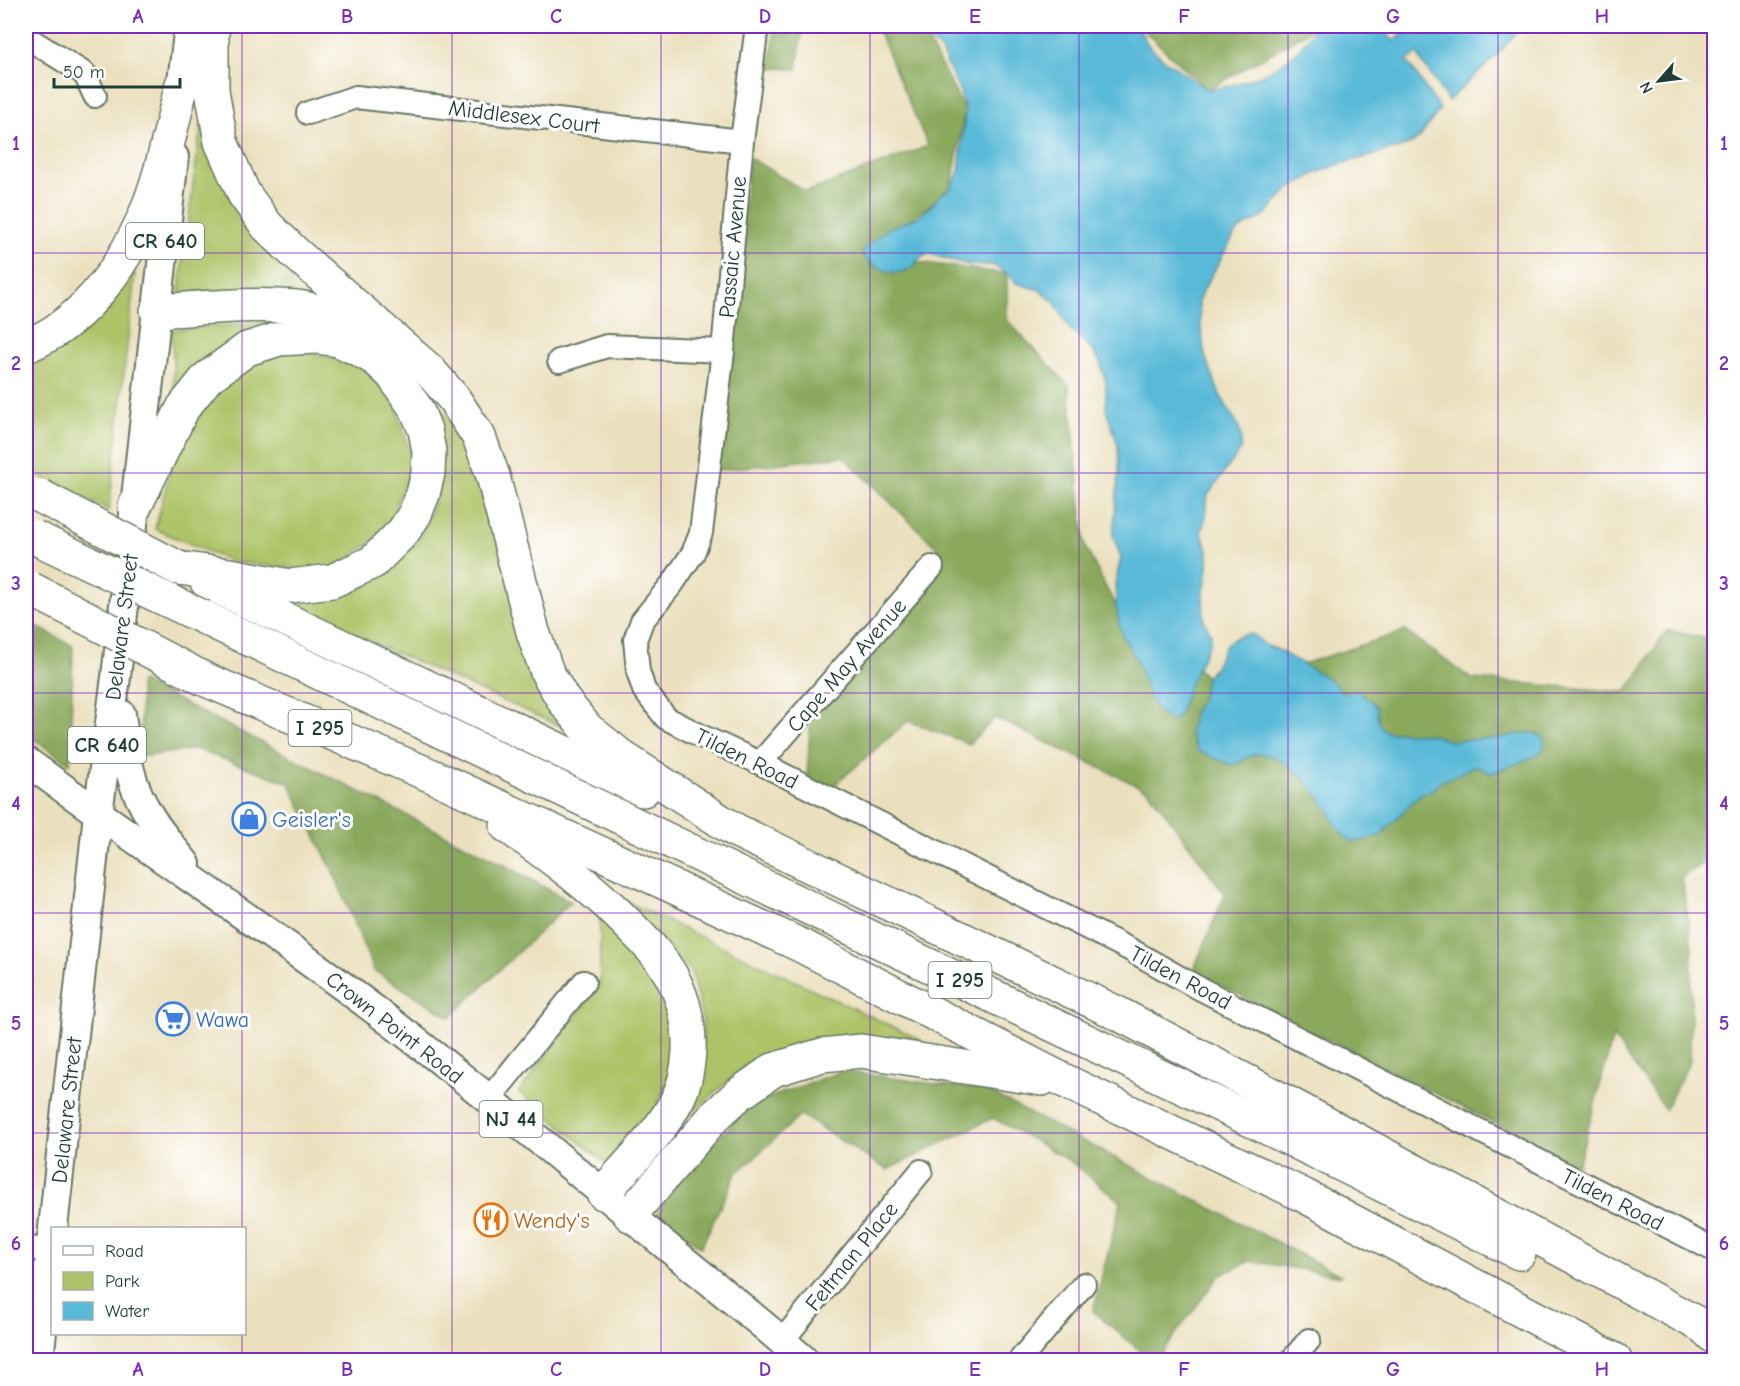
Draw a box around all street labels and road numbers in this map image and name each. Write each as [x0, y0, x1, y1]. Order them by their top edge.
street label: Middlesex Court [447, 95, 602, 139]
street label: Passaic Avenue [714, 175, 752, 319]
road number: CR 640 [126, 223, 204, 259]
street label: Delaware Street [100, 552, 144, 702]
street label: Cape May Avenue [782, 593, 912, 738]
road number: I 295 [288, 710, 352, 746]
street label: Tilden Road [691, 723, 802, 795]
road number: CR 640 [68, 727, 146, 763]
street label: Tilden Road [1125, 940, 1236, 1015]
road number: I 295 [928, 962, 992, 998]
street label: Crown Point Road [320, 966, 468, 1090]
street label: Delaware Street [46, 1035, 88, 1185]
road number: NJ 44 [480, 1101, 542, 1137]
street label: Tilden Road [1557, 1163, 1668, 1237]
street label: Feltman Place [800, 1197, 904, 1316]

